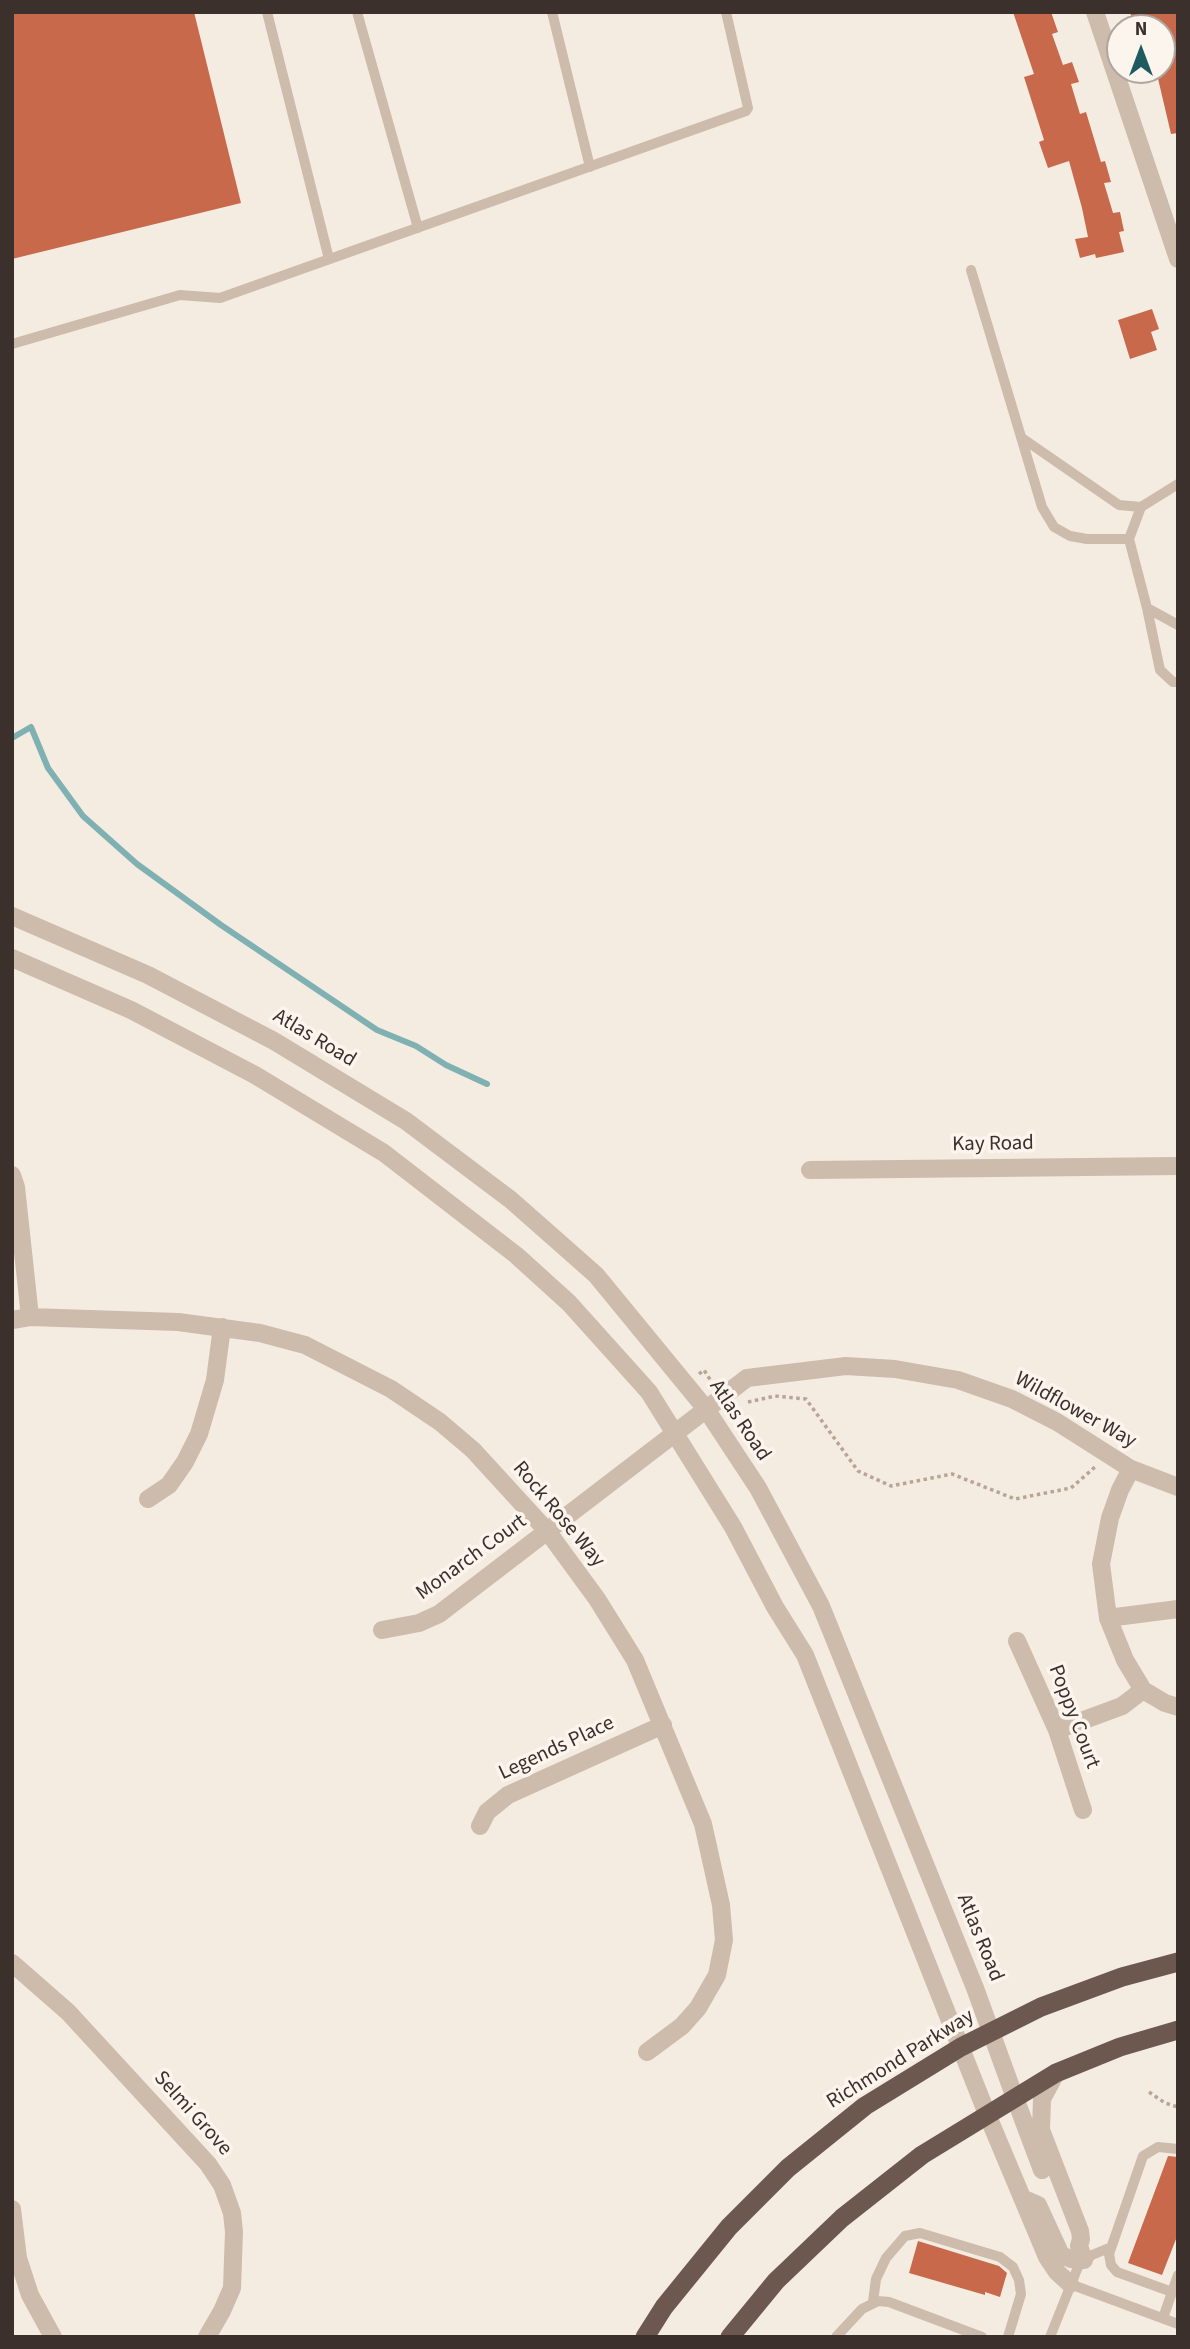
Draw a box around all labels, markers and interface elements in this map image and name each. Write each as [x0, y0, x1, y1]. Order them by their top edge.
north arrow [1106, 14, 1176, 84]
text: N [1135, 16, 1147, 43]
street label: Atlas Road [268, 1004, 360, 1074]
street label: Kay Road [952, 1132, 1034, 1158]
street label: Wildflower Way [1010, 1367, 1140, 1455]
street label: Atlas Road [703, 1376, 775, 1466]
street label: Rock Rose Way [506, 1457, 610, 1573]
street label: Monarch Court [412, 1510, 532, 1606]
street label: Poppy Court [1042, 1662, 1104, 1772]
street label: Legends Place [495, 1711, 619, 1787]
street label: Atlas Road [950, 1891, 1008, 1985]
street label: Richmond Parkway [823, 2005, 979, 2115]
street label: Selmi Grove [147, 2066, 237, 2162]

